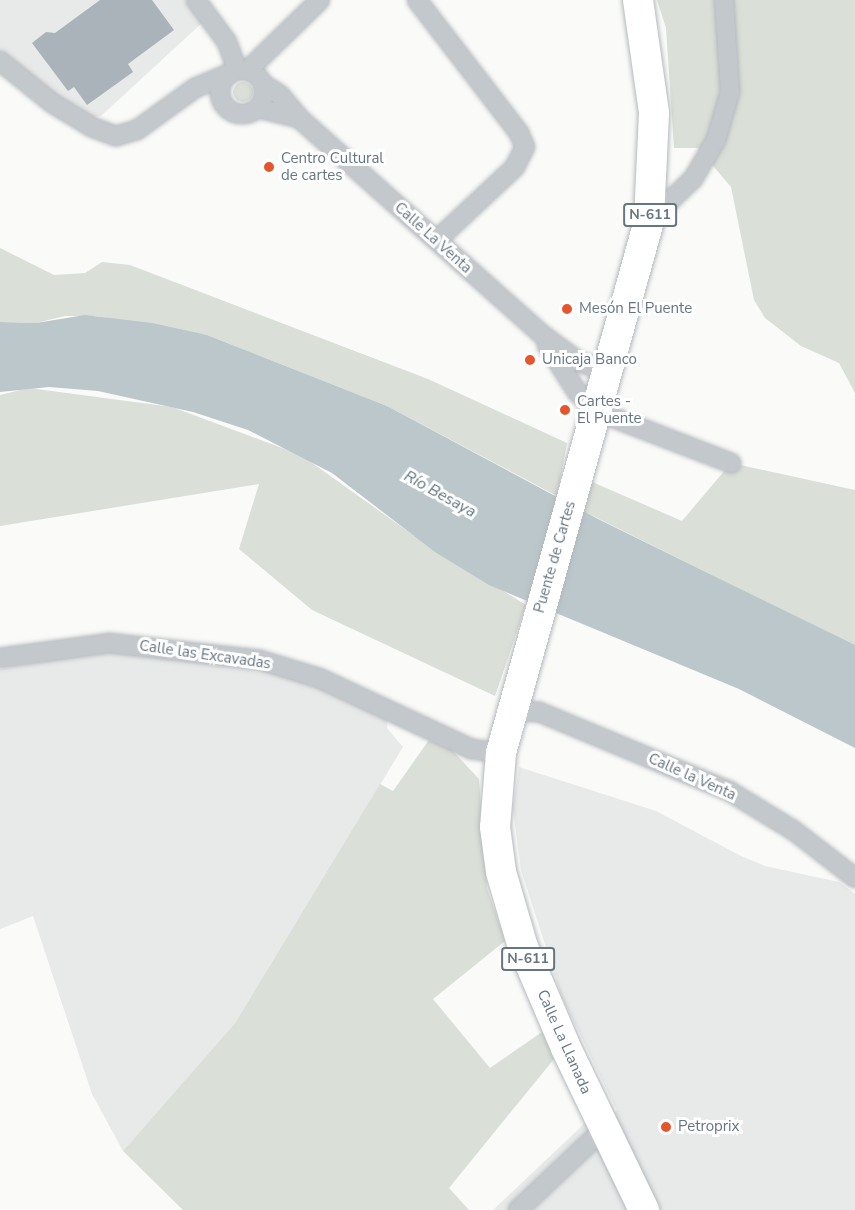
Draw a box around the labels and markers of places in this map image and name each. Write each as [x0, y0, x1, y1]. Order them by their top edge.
place label: Centro Cultural de cartes [281, 149, 384, 184]
marker: Centro Cultural de cartes [262, 160, 276, 174]
place label: Mesón El Puente [579, 300, 692, 318]
marker: Mesón El Puente [560, 302, 574, 316]
place label: Unicaja Banco [542, 351, 637, 369]
marker: Unicaja Banco [523, 353, 537, 367]
place label: Cartes - El Puente [577, 392, 642, 427]
marker: Cartes - El Puente [558, 403, 572, 417]
place label: Petroprix [678, 1118, 739, 1136]
marker: Petroprix [659, 1120, 673, 1134]

